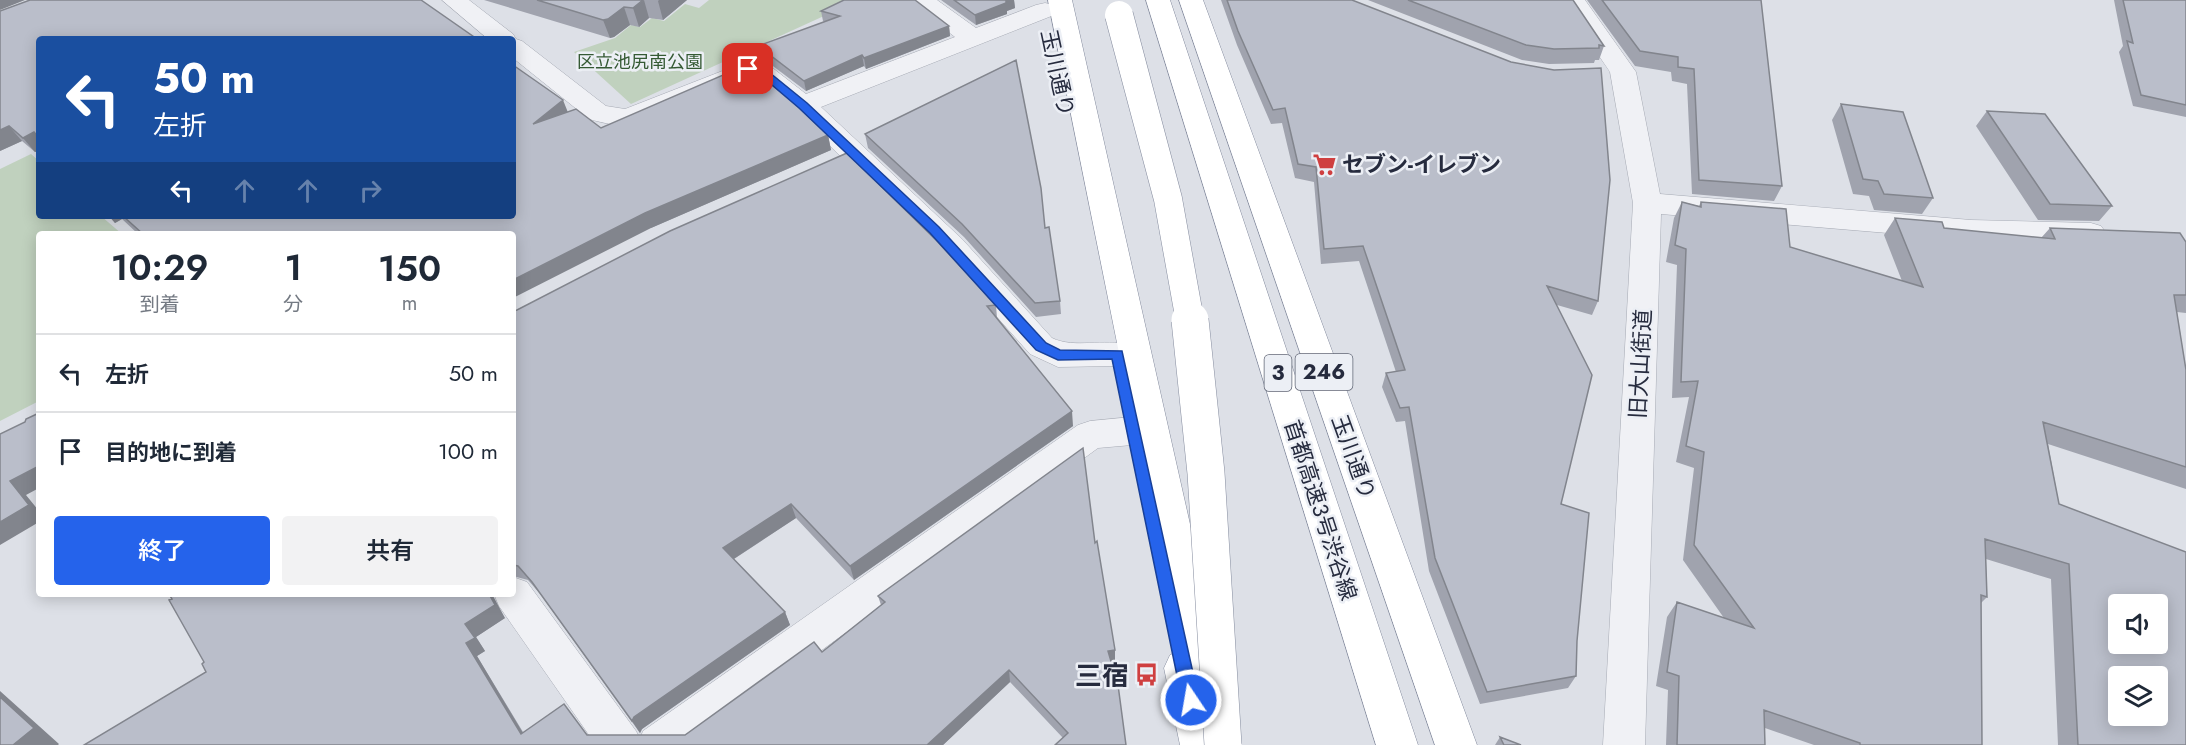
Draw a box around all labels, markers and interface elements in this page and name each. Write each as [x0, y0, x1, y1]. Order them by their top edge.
street label: 玉川通り [1033, 27, 1083, 119]
pin [722, 43, 773, 94]
text: 50 m [153, 48, 255, 109]
park label: 区立池尻南公園 [577, 49, 703, 75]
icon: arrive [731, 52, 764, 85]
icon: left [54, 60, 132, 138]
text: 左折 [153, 106, 207, 145]
place label: セブン-イレブン [1342, 148, 1501, 180]
supermarket icon: セブン-イレブン [1311, 151, 1337, 177]
icon: left [165, 174, 198, 207]
icon: ahead [228, 174, 261, 207]
icon: ahead [291, 174, 324, 207]
icon: right [354, 174, 387, 207]
text: 10:29 [111, 241, 209, 293]
text: 1 [284, 241, 302, 293]
text: 150 [378, 242, 441, 294]
text: m [402, 289, 417, 318]
text: 到着 [140, 290, 180, 319]
text: 分 [283, 290, 303, 319]
street label: 旧大山街道 [1621, 308, 1659, 420]
road number: 246 [1296, 354, 1352, 390]
road number: 3 [1264, 355, 1292, 391]
icon: left [54, 357, 87, 390]
text: 50 m [449, 357, 498, 389]
text: 左折 [105, 358, 149, 390]
street label: 玉川通り [1324, 410, 1384, 504]
street label: 首都高速3号渋谷線 [1277, 416, 1365, 604]
icon: arrive [54, 435, 87, 468]
text: 100 m [438, 435, 498, 467]
text: 目的地に到着 [105, 436, 237, 468]
button: 終了 [54, 516, 270, 585]
button: 共有 [282, 516, 498, 585]
map controls [2108, 594, 2168, 726]
button: sound [2108, 594, 2168, 654]
place label: 三宿 [1075, 656, 1129, 695]
bus stop icon: 三宿 [1134, 662, 1160, 688]
button: layers [2108, 666, 2168, 726]
position arrow [1159, 668, 1223, 732]

